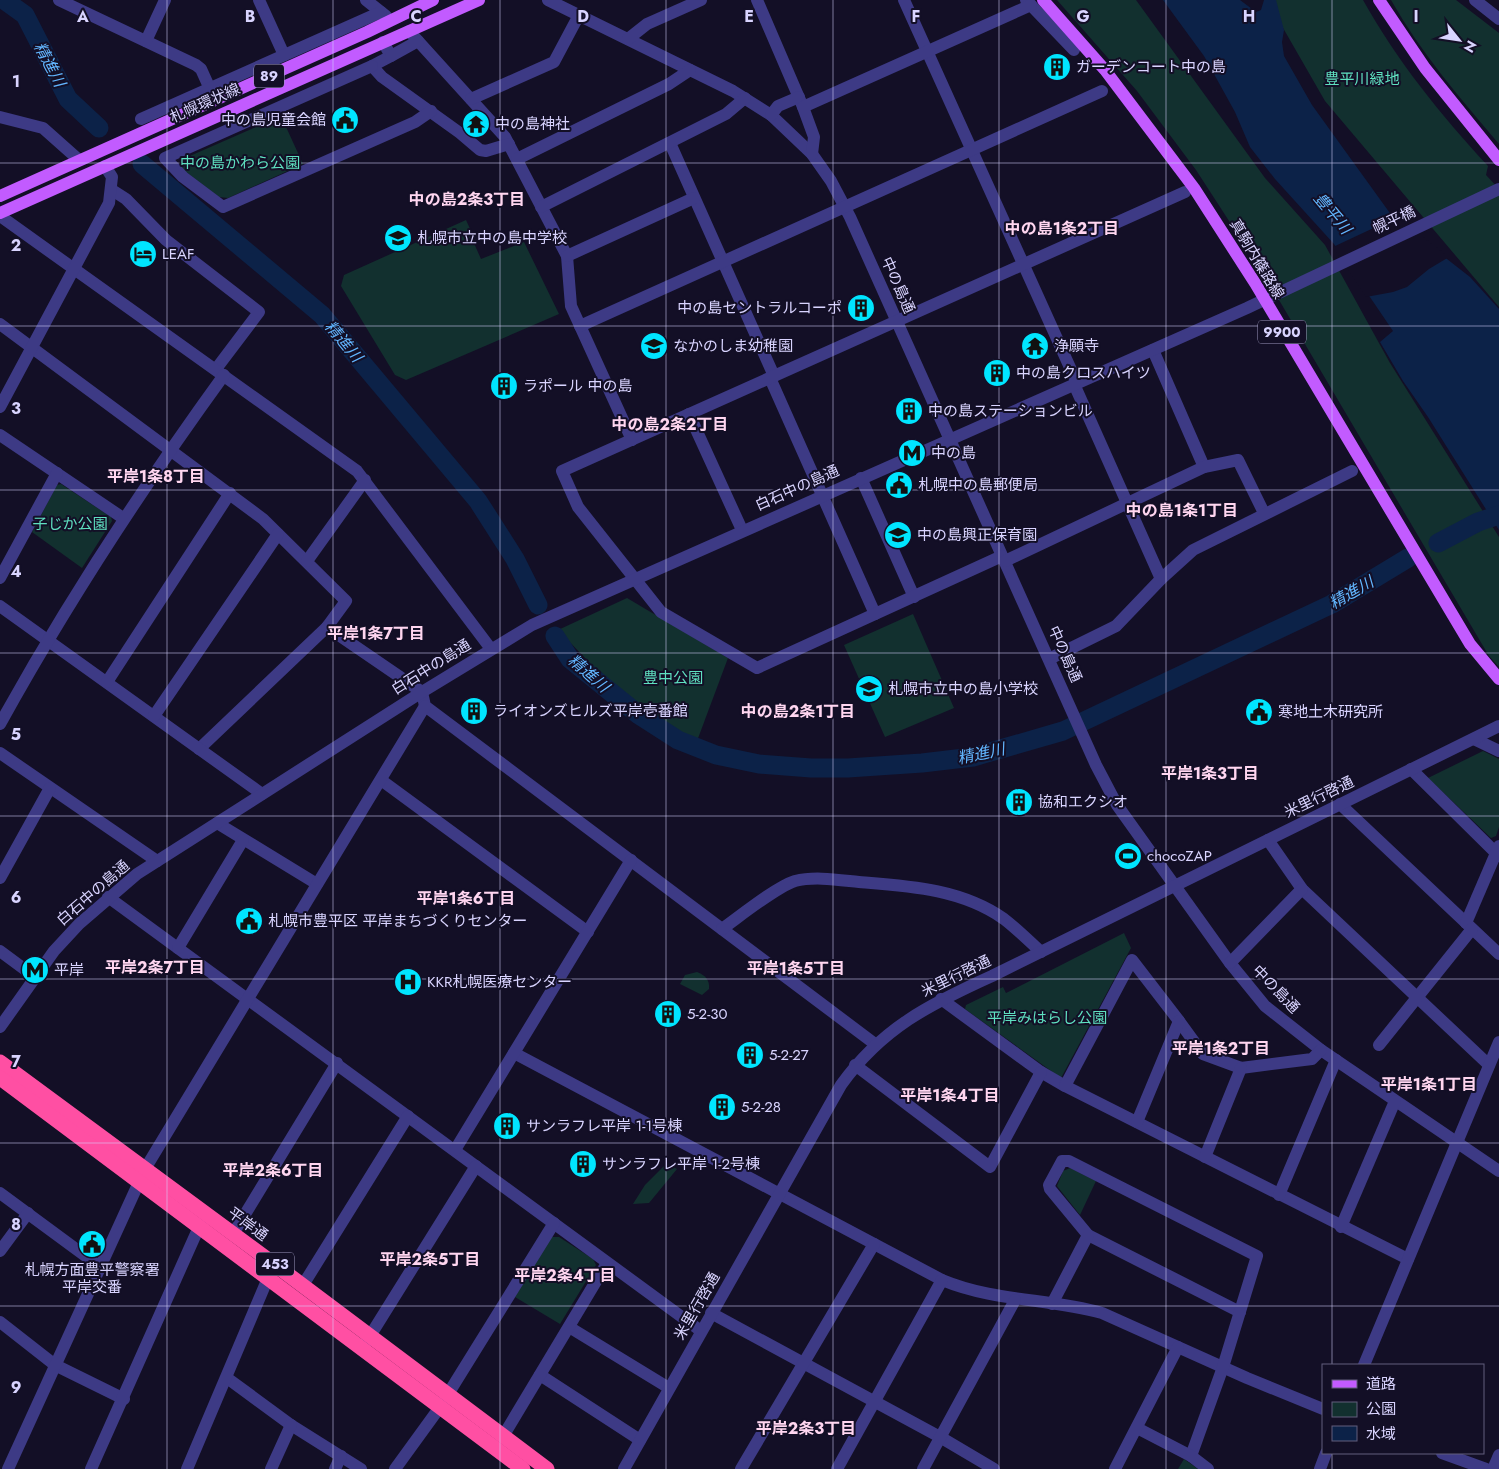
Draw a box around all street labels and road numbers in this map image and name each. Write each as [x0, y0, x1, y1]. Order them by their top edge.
road number: 89 [254, 64, 284, 88]
street label: 札幌環状線 [166, 78, 244, 128]
street label: 幌平橋 [1369, 201, 1419, 239]
street label: 真駒内篠路線 [1224, 215, 1290, 303]
street label: 中の島通 [876, 253, 920, 317]
road number: 9900 [1258, 321, 1306, 344]
street label: 白石中の島通 [751, 460, 843, 516]
street label: 中の島通 [1043, 622, 1087, 686]
street label: 白石中の島通 [387, 634, 475, 700]
street label: 米里行啓通 [1280, 771, 1358, 823]
street label: 白石中の島通 [52, 855, 134, 931]
street label: 米里行啓通 [917, 950, 995, 1002]
street label: 中の島通 [1247, 960, 1305, 1018]
street label: 平岸通 [223, 1202, 273, 1246]
road number: 453 [256, 1252, 294, 1276]
street label: 米里行啓通 [669, 1268, 725, 1344]

